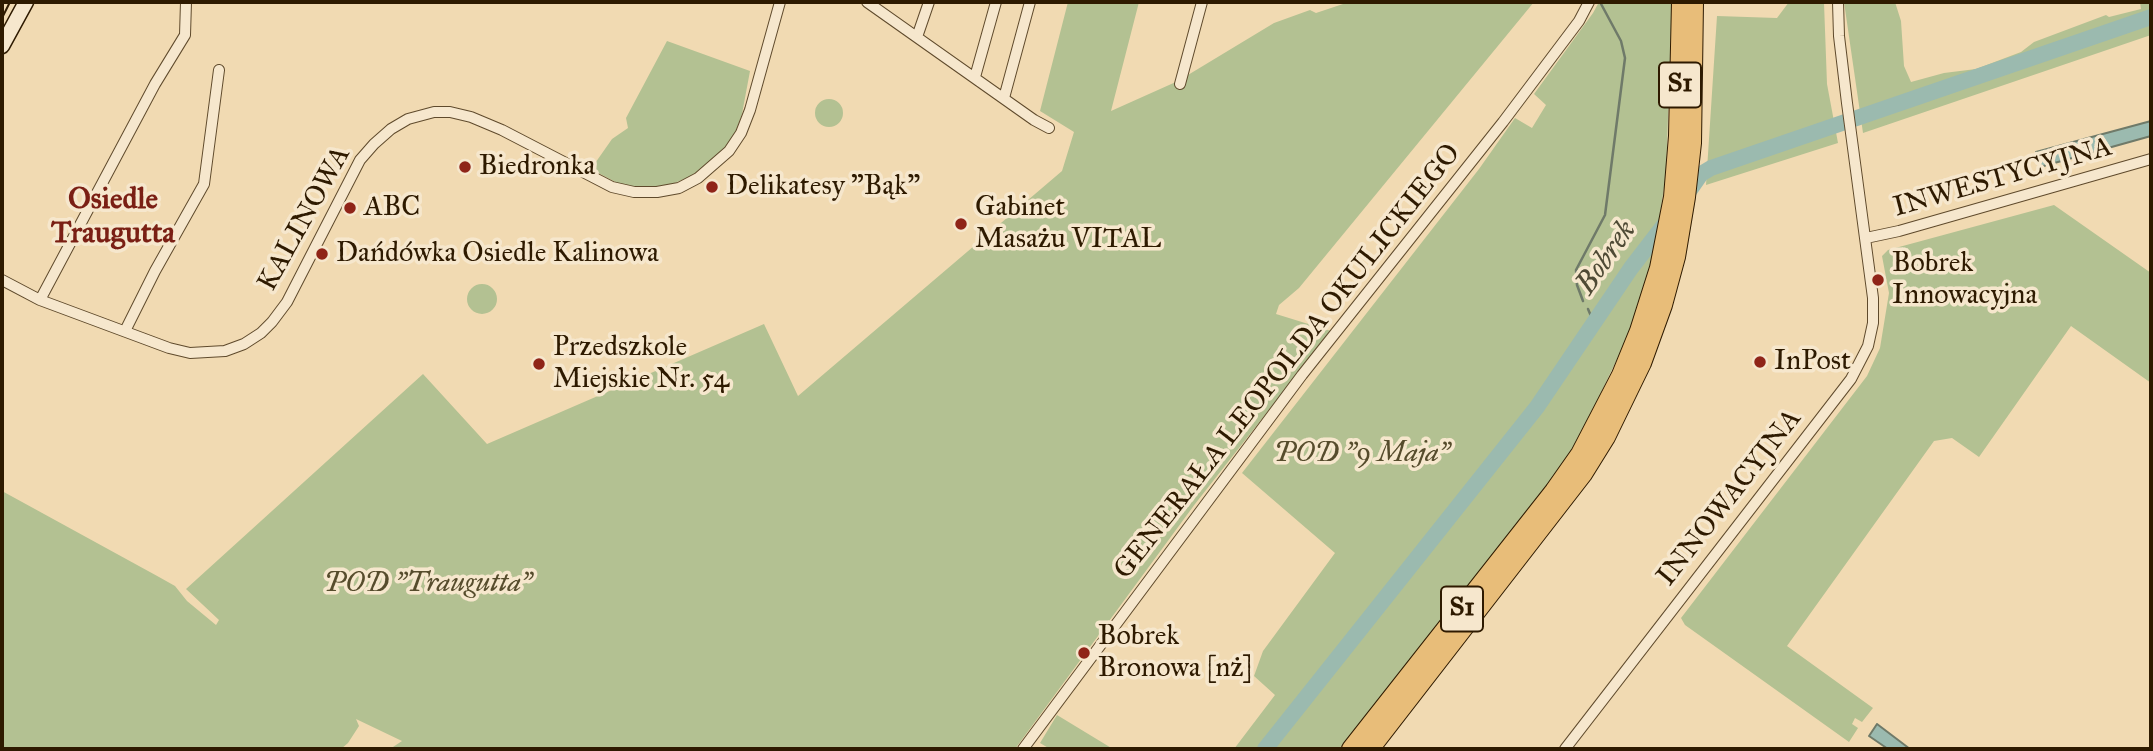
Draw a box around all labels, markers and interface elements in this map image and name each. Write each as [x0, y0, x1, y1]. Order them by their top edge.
road number: S1 [1659, 62, 1701, 108]
street label: INWESTYCYJNA [1890, 131, 2116, 225]
street label: GENERAŁA LEOPOLDA OKULICKIEGO [1108, 138, 1468, 586]
street label: KALINOWA [252, 141, 358, 297]
place label: Biedronka [479, 150, 595, 184]
marker: Biedronka [457, 159, 473, 175]
place label: Delikatesy "Bąk" [726, 170, 920, 204]
marker: Delikatesy "Bąk" [704, 179, 720, 195]
district label: Osiedle Traugutta [51, 183, 175, 254]
place label: ABC [364, 191, 420, 225]
place label: Gabinet Masażu VITAL [975, 191, 1161, 257]
marker: ABC [342, 200, 358, 216]
water label: Bobrek [1569, 214, 1645, 302]
marker: Gabinet Masażu VITAL [953, 216, 969, 232]
place label: Dańdówka Osiedle Kalinowa [336, 237, 659, 271]
marker: Dańdówka Osiedle Kalinowa [314, 246, 330, 262]
place label: Bobrek Innowacyjna [1892, 247, 2037, 313]
marker: Bobrek Innowacyjna [1870, 272, 1886, 288]
place label: Przedszkole Miejskie Nr. 54 [553, 331, 729, 397]
place label: InPost [1774, 345, 1851, 379]
marker: InPost [1752, 354, 1768, 370]
marker: Przedszkole Miejskie Nr. 54 [531, 356, 547, 372]
street label: INNOWACYJNA [1651, 403, 1809, 593]
park label: POD "9 Maja" [1274, 437, 1450, 471]
park label: POD "Traugutta" [324, 567, 532, 601]
road number: S1 [1441, 586, 1483, 632]
place label: Bobrek Bronowa [nż] [1098, 620, 1252, 686]
marker: Bobrek Bronowa [nż] [1076, 645, 1092, 661]

